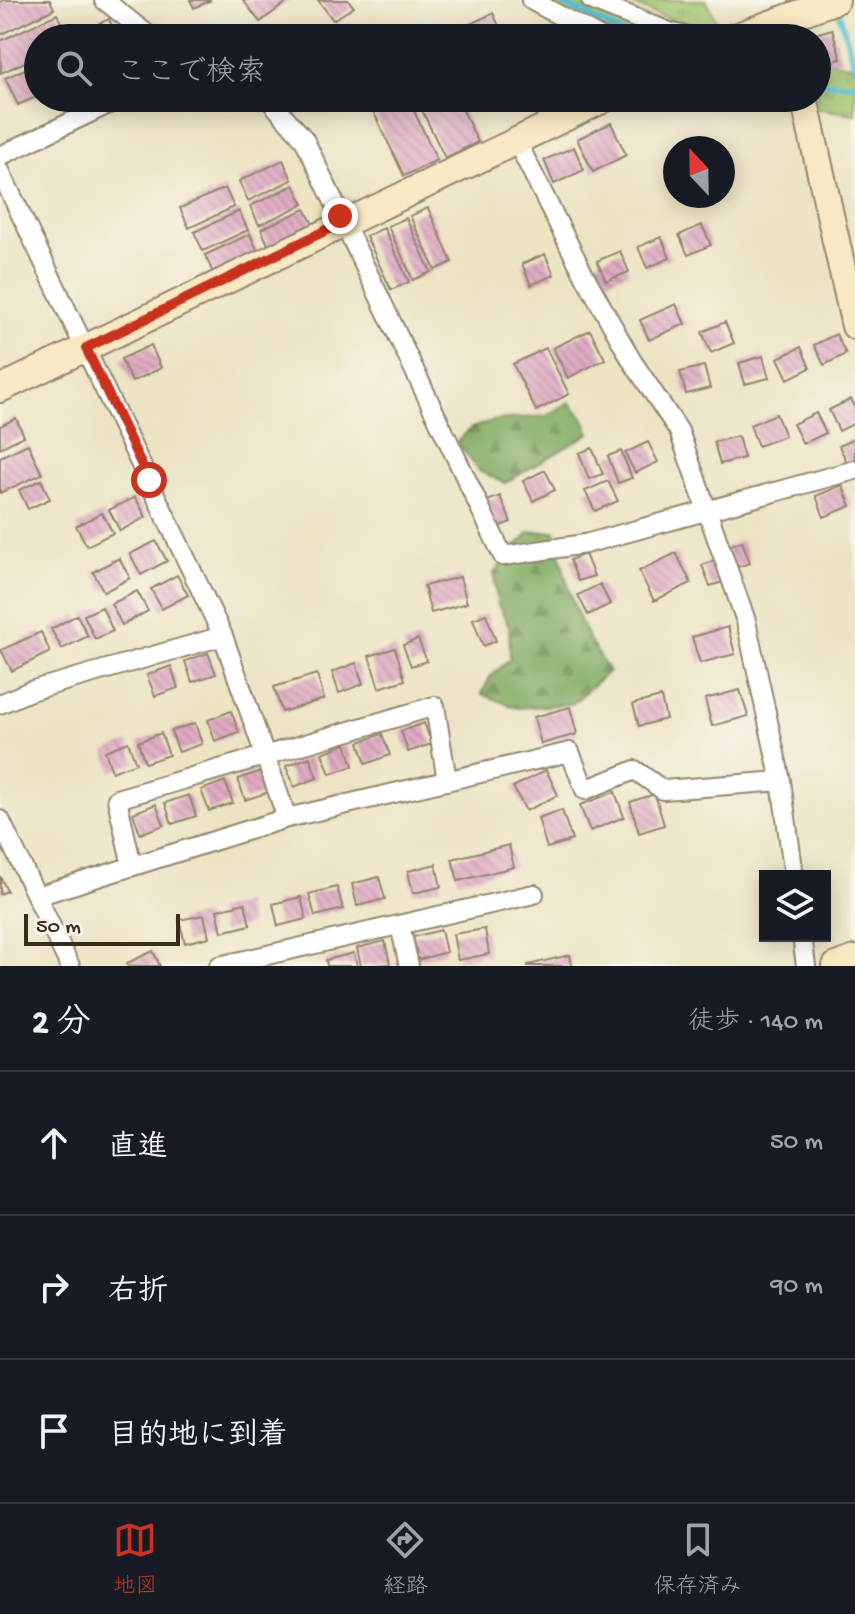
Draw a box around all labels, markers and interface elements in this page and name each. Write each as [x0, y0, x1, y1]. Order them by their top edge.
search box [24, 24, 831, 112]
icon: search [52, 46, 96, 90]
text: ここで検索 [116, 57, 266, 92]
north arrow [663, 136, 735, 208]
route end [322, 198, 358, 234]
route start [131, 462, 167, 498]
map controls [759, 870, 831, 942]
button: layers [759, 870, 831, 942]
scale bar [24, 910, 180, 946]
text: 50 m [36, 915, 81, 941]
text: 2 分 [32, 1005, 91, 1045]
text: 徒歩 · 140 m [688, 1008, 823, 1039]
icon: ahead [32, 1121, 76, 1165]
text: 50 m [770, 1128, 823, 1159]
text: 直進 [108, 1132, 168, 1167]
icon: right [32, 1265, 76, 1309]
text: 90 m [771, 1272, 823, 1303]
text: 右折 [108, 1276, 168, 1311]
icon: arrive [32, 1409, 76, 1453]
text: 目的地に到着 [108, 1420, 288, 1455]
tab: 地図 [113, 1518, 157, 1601]
tab: 経路 [383, 1518, 428, 1601]
tab: 保存済み [654, 1518, 742, 1601]

